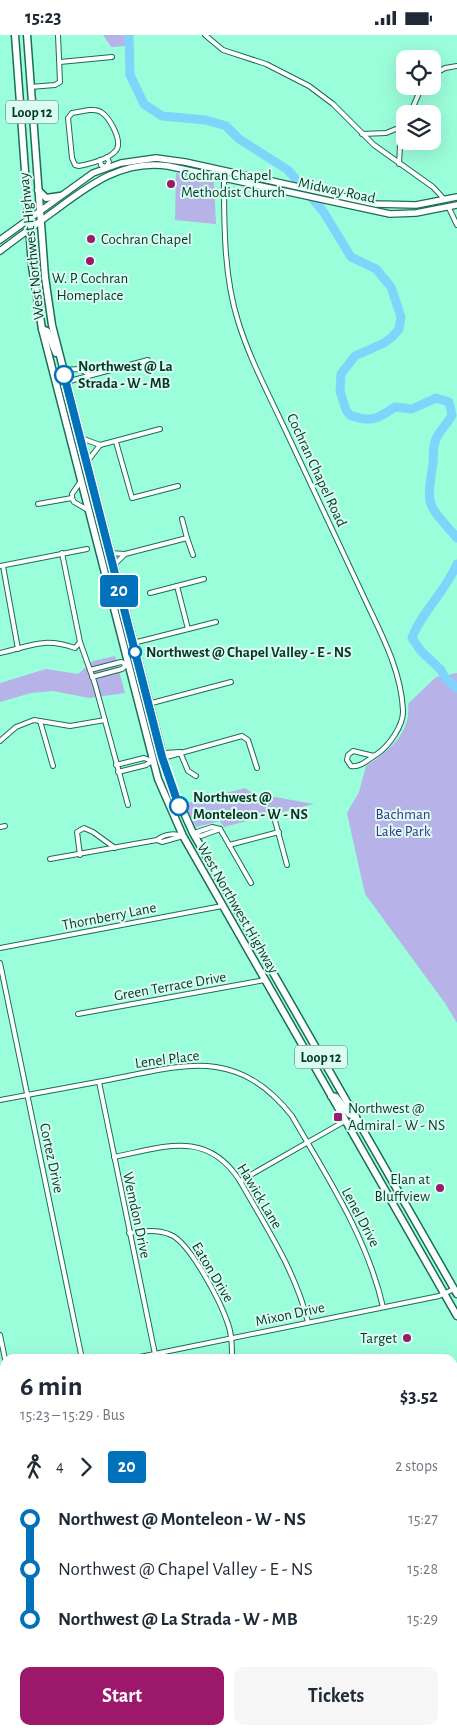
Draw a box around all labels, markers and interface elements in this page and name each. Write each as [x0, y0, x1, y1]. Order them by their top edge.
text: 15:23 [25, 8, 62, 27]
map controls [396, 50, 441, 150]
button: locate [396, 50, 441, 95]
road number: Loop 12 [6, 101, 58, 123]
button: layers [396, 105, 441, 150]
place label: Cochran Chapel Methodist Church [181, 168, 285, 200]
street label: West Northwest Highway [16, 171, 47, 320]
street label: Midway Road [297, 175, 377, 206]
marker: Cochran Chapel Methodist Church [165, 178, 177, 190]
place label: Cochran Chapel [101, 232, 192, 247]
marker: Cochran Chapel [85, 233, 97, 245]
marker: W. P. Cochran Homeplace [84, 255, 96, 267]
place label: W. P. Cochran Homeplace [52, 271, 128, 303]
place label: Northwest @ La Strada - W - MB [78, 359, 173, 391]
marker: Northwest @ La Strada - W - MB [54, 365, 74, 385]
street label: Cochran Chapel Road [284, 411, 349, 529]
line badge: 20 [96, 575, 142, 607]
text: 20 [110, 582, 128, 600]
marker: Northwest @ Chapel Valley - E - NS [128, 645, 142, 659]
place label: Northwest @ Chapel Valley - E - NS [146, 645, 352, 660]
place label: Northwest @ Monteleon - W - NS [193, 790, 308, 822]
marker: Northwest @ Monteleon - W - NS [169, 796, 189, 816]
park label: Bachman Lake Park [375, 807, 431, 839]
street label: West Northwest Highway [194, 840, 281, 977]
street label: Thornberry Lane [61, 900, 158, 933]
street label: Green Terrace Drive [113, 969, 227, 1004]
road number: Loop 12 [295, 1045, 347, 1069]
street label: Lenel Place [134, 1048, 200, 1071]
place label: Northwest @ Admiral - W - NS [348, 1101, 445, 1133]
marker: Northwest @ Admiral - W - NS [332, 1111, 344, 1123]
street label: Cortez Drive [37, 1122, 66, 1194]
street label: Hawick Lane [234, 1161, 285, 1232]
street label: Wemdon Drive [120, 1170, 153, 1260]
place label: Elan at Bluffview [374, 1172, 430, 1204]
marker: Elan at Bluffview [434, 1182, 446, 1194]
street label: Lenel Drive [339, 1185, 382, 1250]
street label: Eaton Drive [189, 1240, 236, 1305]
street label: Mixon Drive [254, 1300, 326, 1329]
place label: Target [360, 1331, 397, 1346]
marker: Target [401, 1332, 413, 1344]
text: 6 min [20, 1373, 82, 1401]
text: $3.52 [400, 1387, 438, 1406]
text: 15:23 – 15:29 · Bus [20, 1407, 125, 1423]
icon: walk [20, 1453, 48, 1481]
icon: forward [72, 1453, 100, 1481]
text: 4 [56, 1458, 64, 1474]
text: 20 [118, 1458, 136, 1476]
text: 2 stops [395, 1458, 438, 1474]
text: Northwest @ Monteleon - W - NS [58, 1510, 306, 1529]
text: 15:27 [408, 1511, 438, 1527]
text: Northwest @ Chapel Valley - E - NS [58, 1560, 313, 1579]
text: 15:28 [407, 1561, 438, 1577]
text: Northwest @ La Strada - W - MB [58, 1610, 298, 1629]
text: 15:29 [407, 1611, 438, 1627]
button: Start [20, 1667, 224, 1725]
button: Tickets [234, 1667, 438, 1725]

